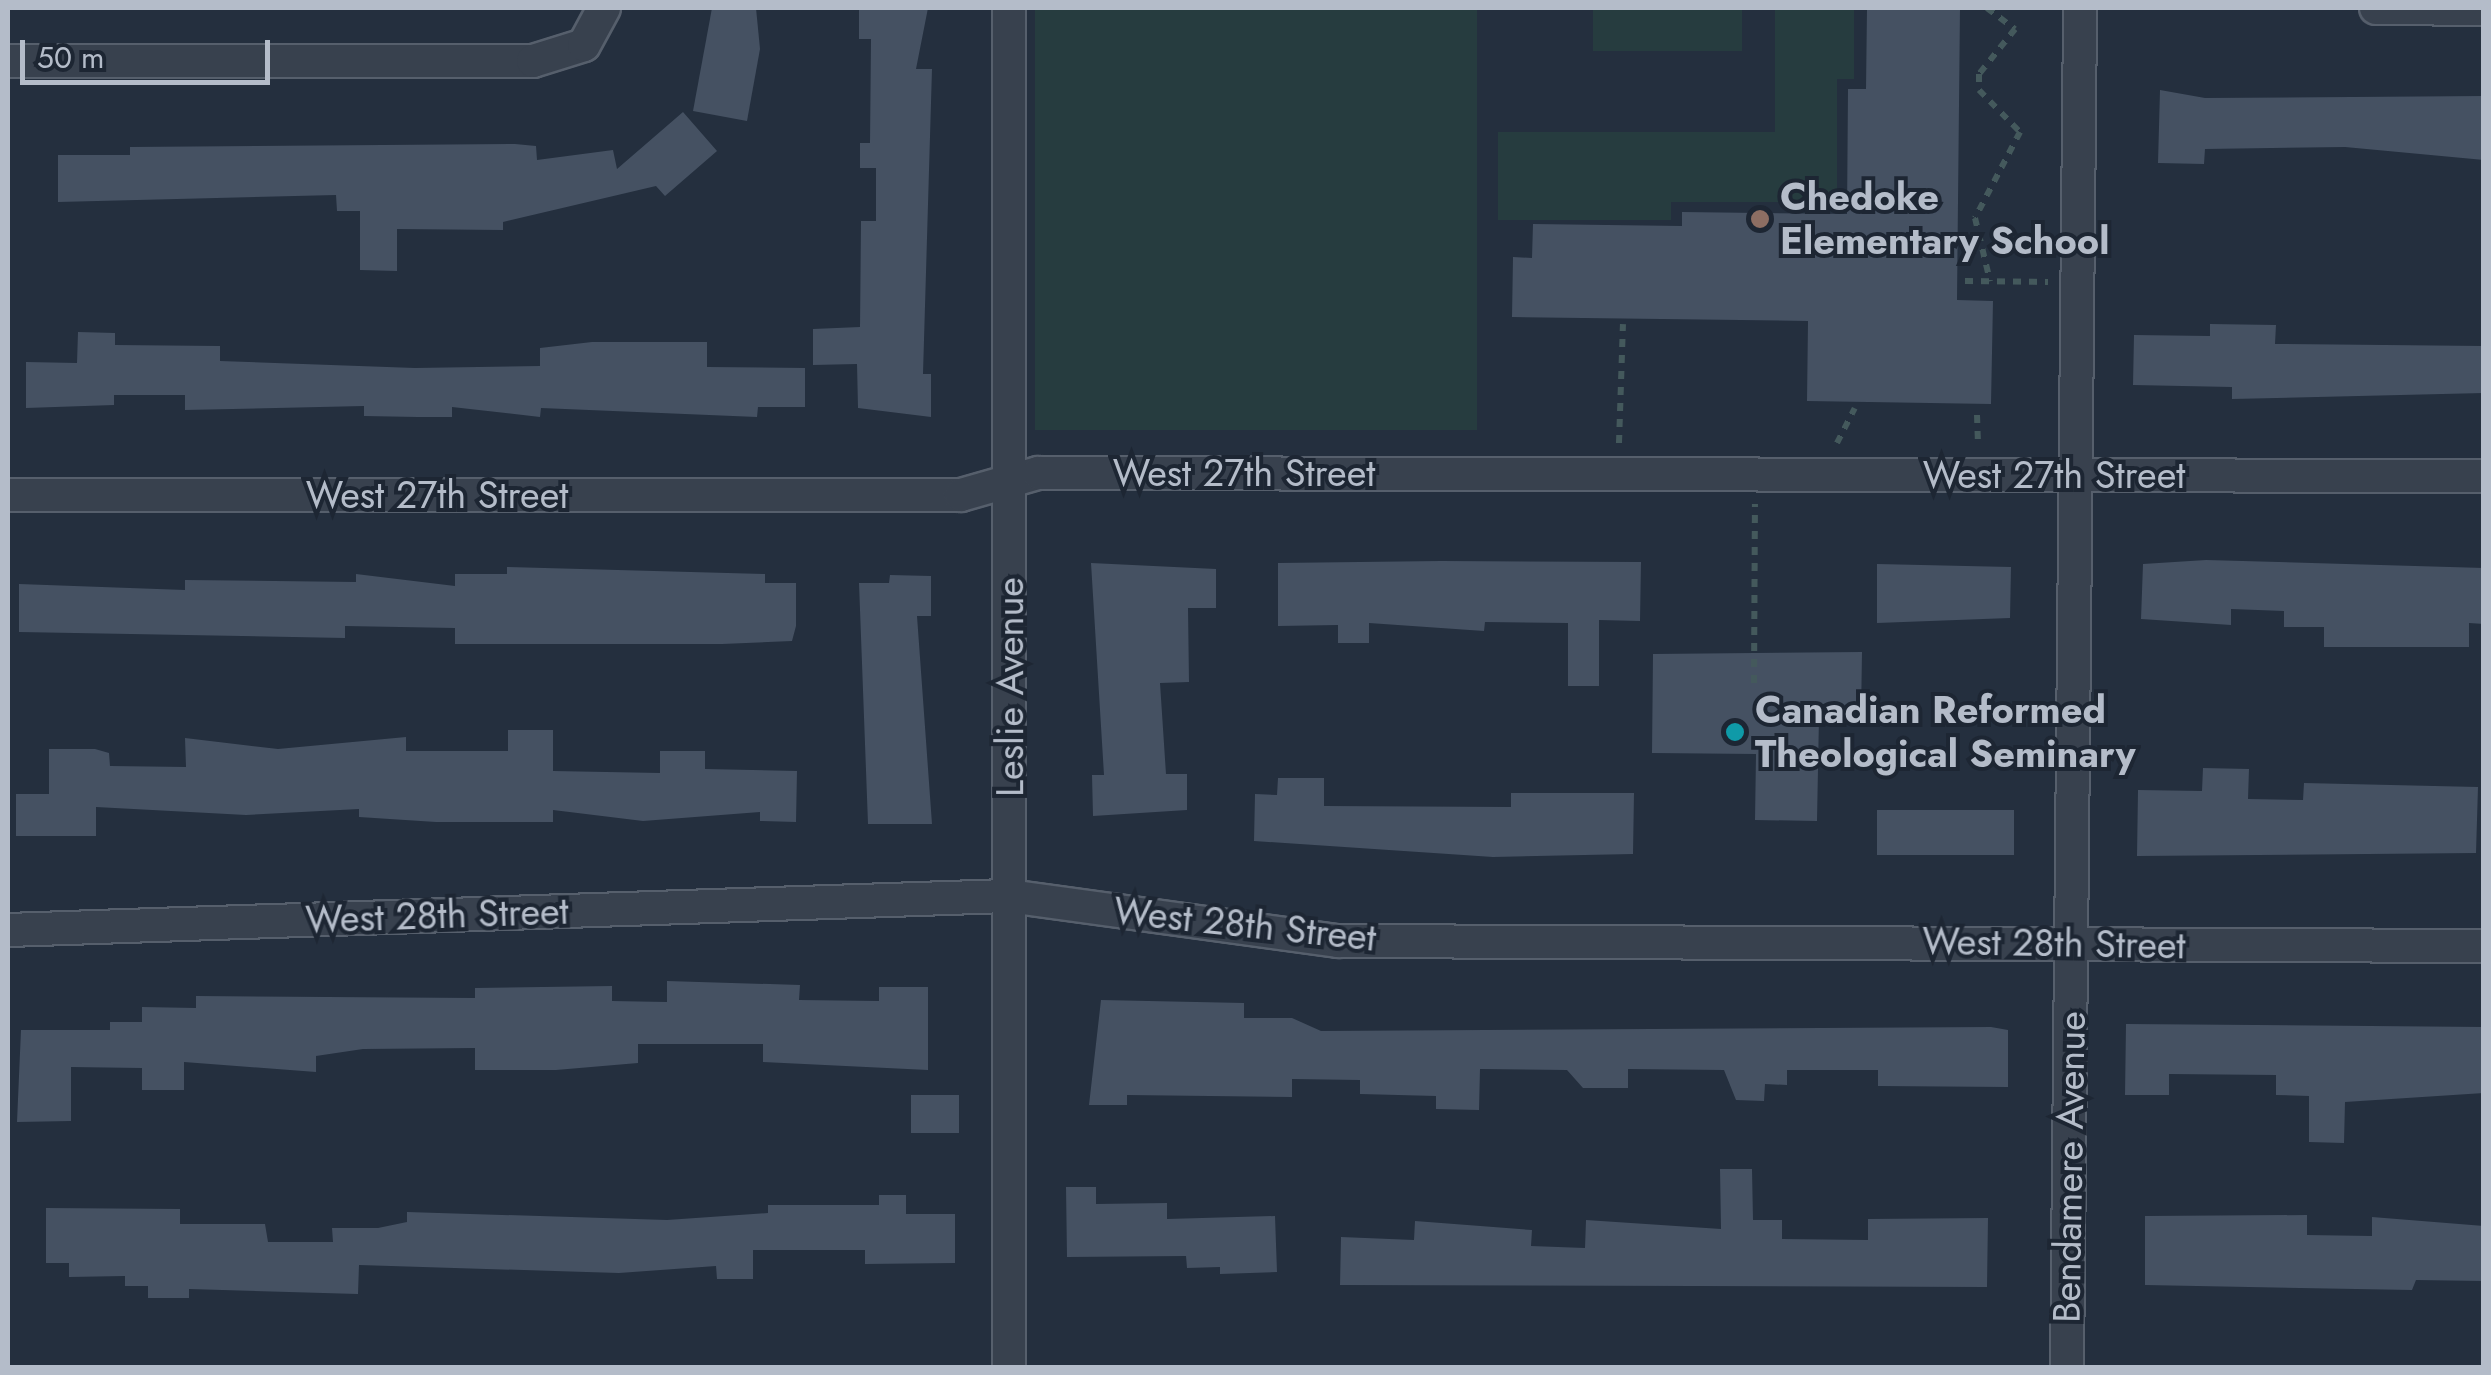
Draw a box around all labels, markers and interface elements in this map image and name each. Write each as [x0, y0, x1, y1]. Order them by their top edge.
scale bar [25, 20, 275, 82]
text: 50 m [37, 36, 104, 79]
place label: Chedoke Elementary School [1780, 174, 2109, 264]
marker: Chedoke Elementary School [1749, 208, 1771, 230]
street label: West 27th Street [1113, 450, 1375, 496]
street label: West 27th Street [1923, 452, 2185, 498]
street label: West 27th Street [306, 472, 568, 518]
street label: Leslie Avenue [987, 577, 1033, 797]
place label: Canadian Reformed Theological Seminary [1755, 687, 2135, 776]
marker: Canadian Reformed Theological Seminary [1724, 721, 1746, 743]
street label: West 28th Street [305, 888, 569, 942]
street label: West 28th Street [1112, 888, 1378, 960]
street label: West 28th Street [1922, 918, 2186, 968]
street label: Bendamere Avenue [2043, 1011, 2095, 1323]

